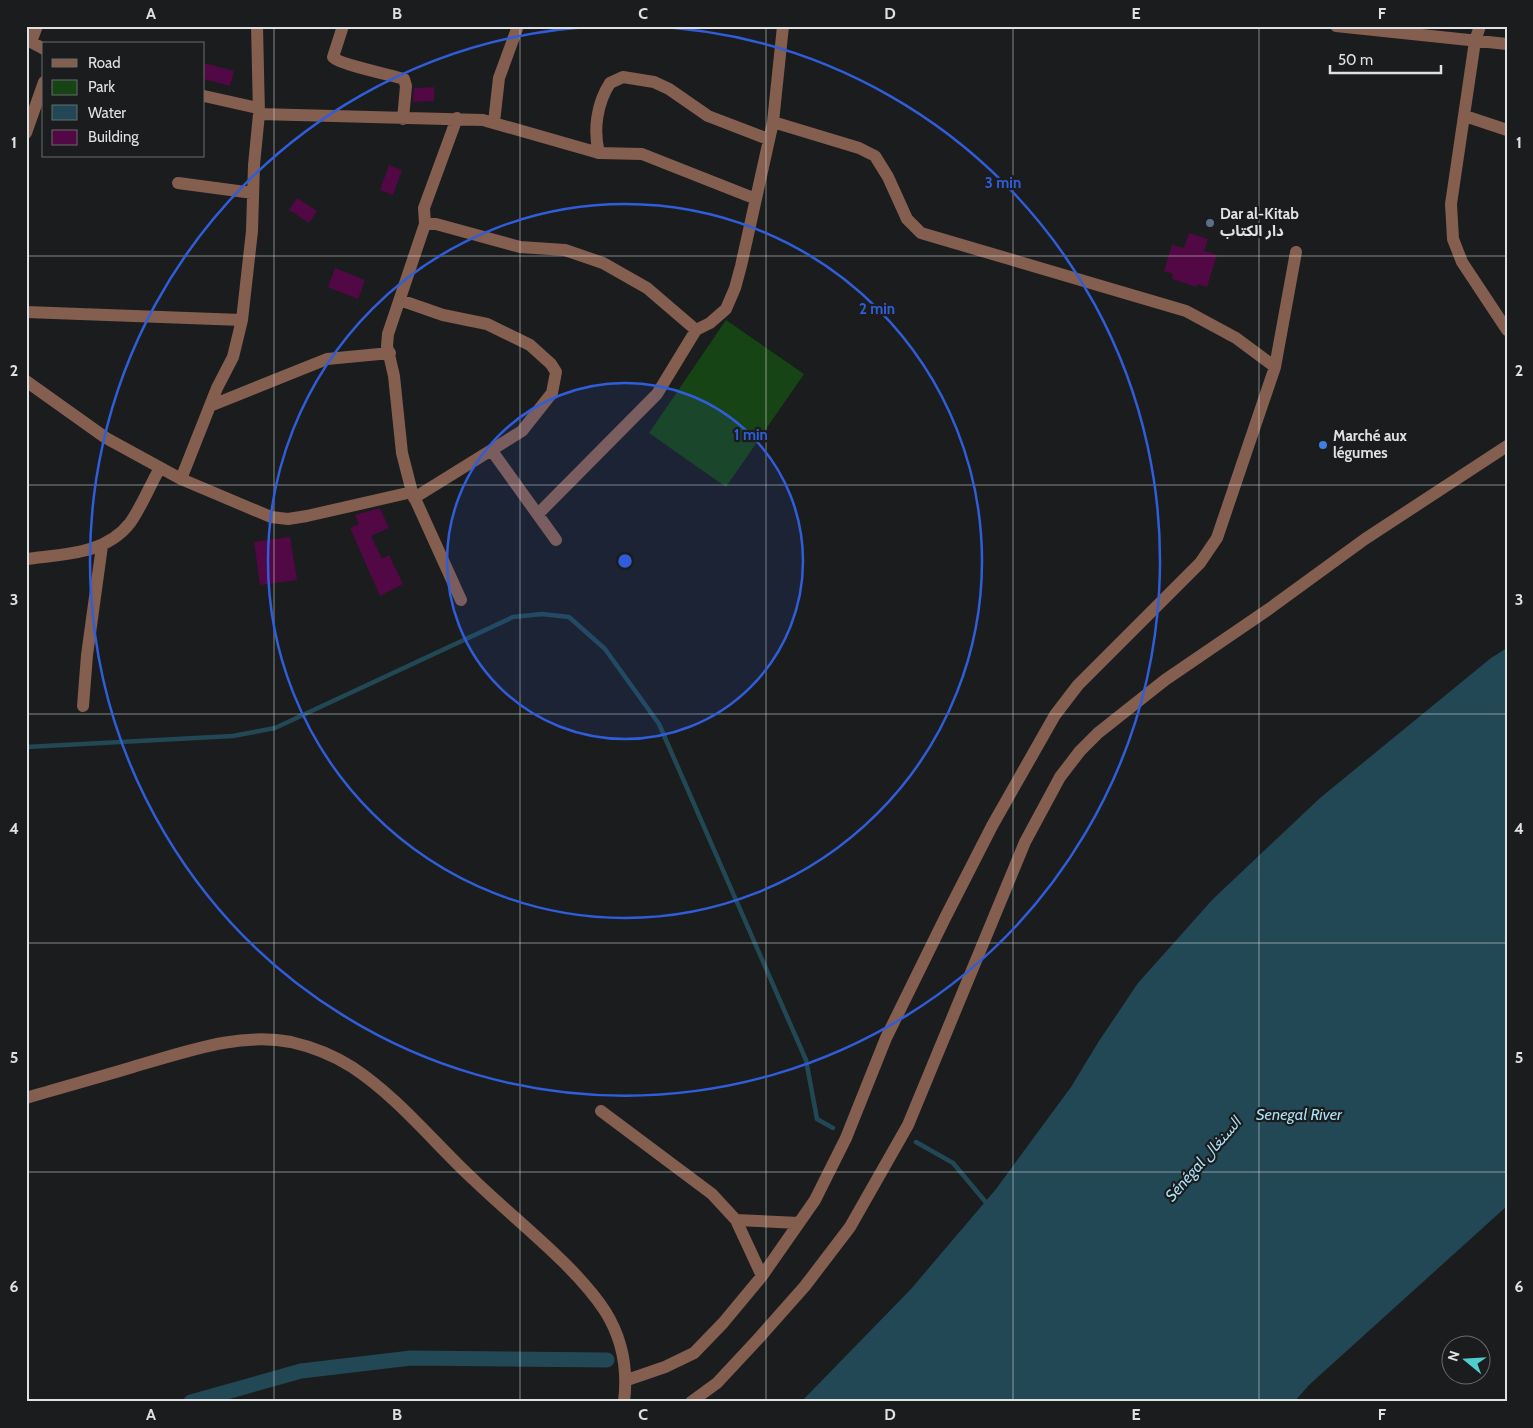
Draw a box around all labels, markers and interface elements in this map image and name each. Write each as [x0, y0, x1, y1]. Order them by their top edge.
text: A [146, 4, 156, 23]
text: B [392, 4, 402, 23]
text: C [638, 4, 648, 23]
text: D [884, 4, 896, 23]
text: E [1131, 4, 1141, 23]
text: F [1378, 4, 1387, 23]
legend [42, 42, 205, 158]
scale bar [1330, 42, 1442, 74]
text: 50 m [1338, 51, 1373, 69]
text: Road [88, 54, 121, 72]
text: Park [88, 78, 115, 96]
text: Water [88, 104, 126, 122]
text: Building [88, 128, 139, 146]
text: 1 [11, 133, 17, 152]
text: 1 [1516, 133, 1522, 152]
text: 3 min [985, 174, 1021, 192]
place label: Dar al-Kitab دار الكتاب [1220, 205, 1299, 240]
marker: Dar al-Kitab دار الكتاب [1204, 217, 1216, 229]
text: 2 min [859, 300, 895, 318]
text: 2 [10, 361, 18, 380]
text: 2 [1515, 361, 1523, 380]
text: 1 min [734, 426, 768, 444]
place label: Marché aux légumes [1333, 427, 1408, 462]
marker: Marché aux légumes [1317, 439, 1329, 451]
centre of rings [616, 552, 634, 570]
text: 3 [10, 590, 18, 609]
text: 3 [1515, 590, 1523, 609]
text: 4 [9, 819, 19, 838]
text: 4 [1514, 819, 1524, 838]
text: 5 [10, 1048, 18, 1067]
text: 5 [1515, 1048, 1523, 1067]
water label: Senegal River [1256, 1105, 1343, 1124]
water label: Sénégal السنغال [1161, 1111, 1246, 1205]
text: 6 [10, 1277, 19, 1296]
text: 6 [1515, 1277, 1524, 1296]
north arrow [1440, 1336, 1490, 1386]
text: N [1444, 1348, 1464, 1363]
text: A [146, 1405, 156, 1424]
text: B [392, 1405, 402, 1424]
text: C [638, 1405, 648, 1424]
text: D [884, 1405, 896, 1424]
text: E [1131, 1405, 1141, 1424]
text: F [1378, 1405, 1387, 1424]

